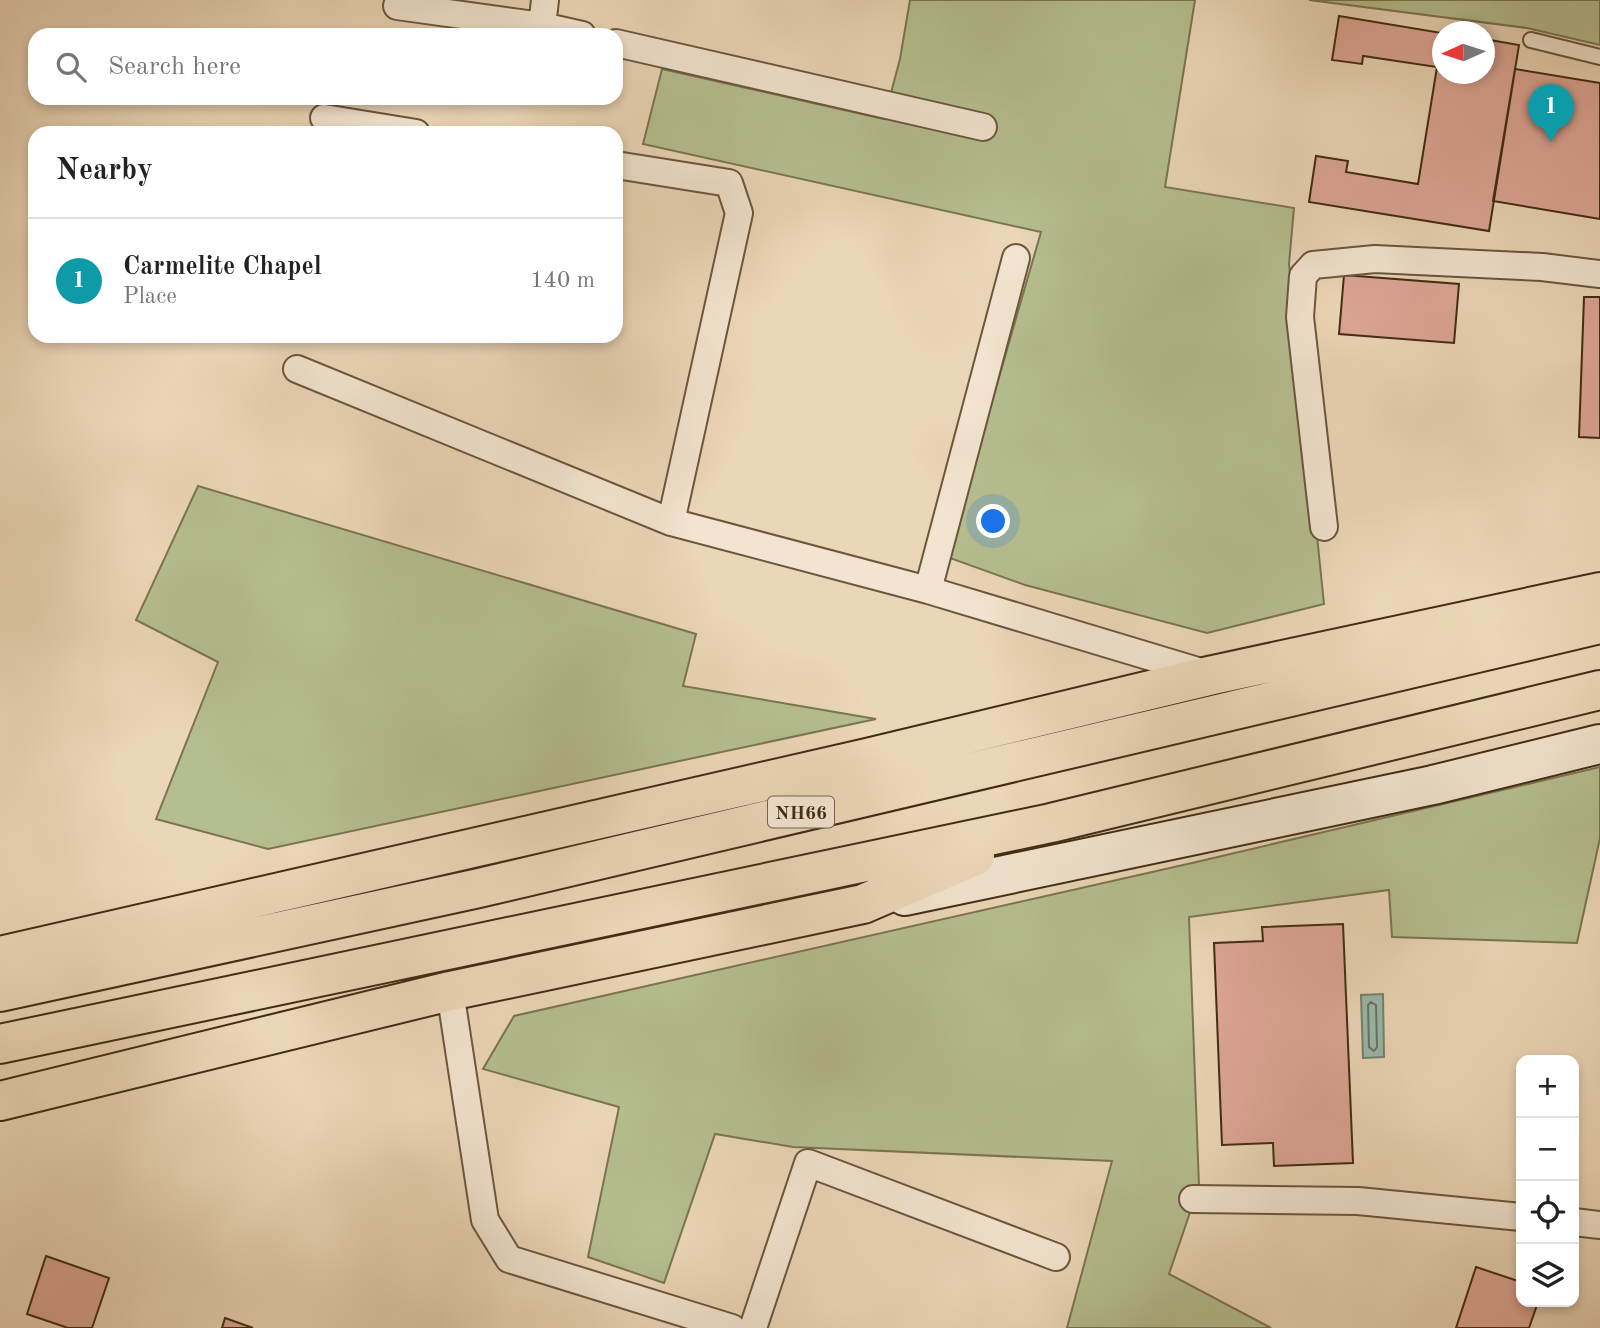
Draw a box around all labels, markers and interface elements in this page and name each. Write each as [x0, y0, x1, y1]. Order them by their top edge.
north arrow [1432, 21, 1495, 84]
search box [28, 28, 623, 105]
icon: search [52, 48, 90, 86]
text: Search here [108, 54, 241, 80]
pin: 1 [1528, 84, 1574, 142]
text: Nearby [56, 156, 153, 186]
text: Carmelite Chapel [123, 254, 322, 280]
text: 1 [72, 269, 86, 292]
text: 140 m [530, 269, 595, 292]
text: Place [123, 285, 177, 308]
your location [976, 504, 1010, 538]
road number: NH66 [768, 796, 834, 828]
map controls [1516, 1055, 1579, 1307]
button: + [1516, 1055, 1579, 1118]
button: − [1516, 1118, 1579, 1181]
button: locate [1516, 1181, 1579, 1244]
button: layers [1516, 1244, 1579, 1307]

